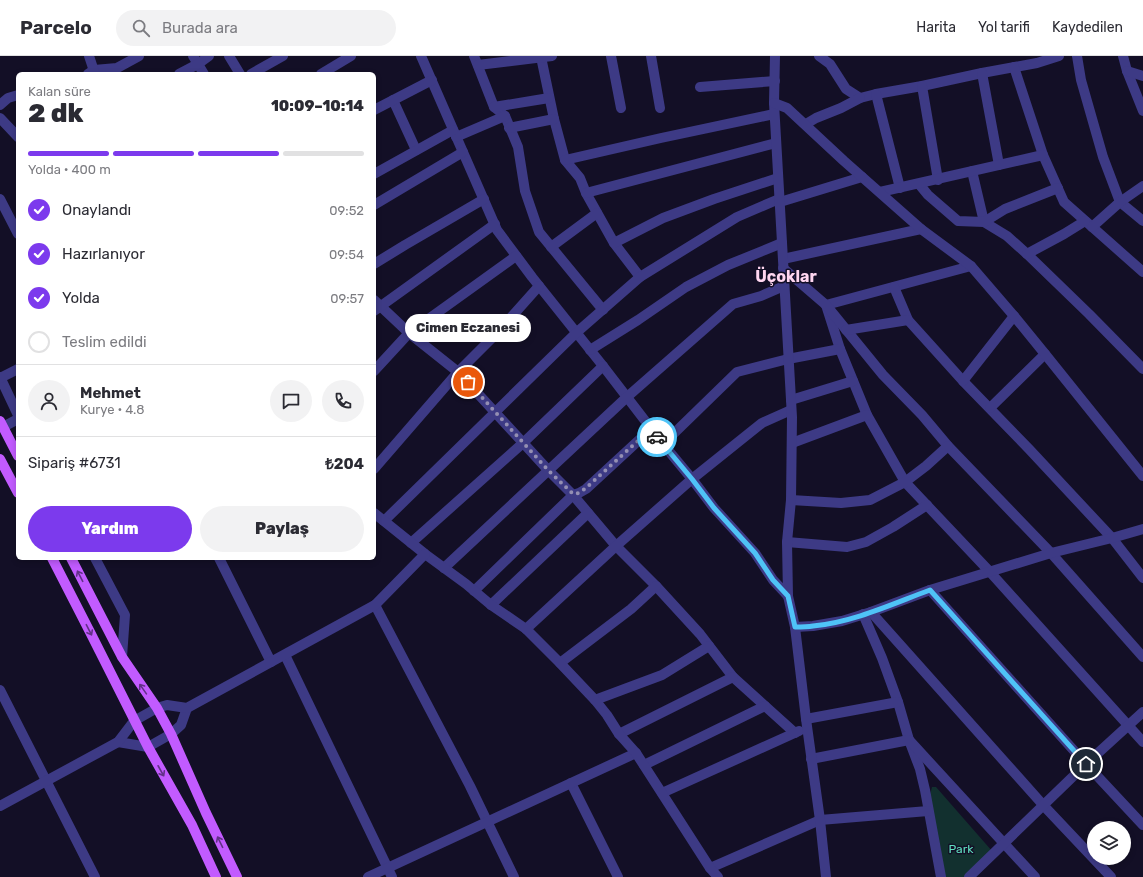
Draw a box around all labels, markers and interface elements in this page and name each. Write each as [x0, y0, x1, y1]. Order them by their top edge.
search box [116, 10, 396, 46]
text: Parcelo [20, 16, 92, 39]
icon: search [130, 17, 152, 39]
text: Burada ara [162, 19, 238, 37]
text: Harita [916, 19, 956, 36]
text: Yol tarifi [978, 19, 1030, 36]
text: Kaydedilen [1052, 19, 1123, 36]
text: Kalan süre [28, 84, 91, 99]
text: 10:09–10:14 [271, 97, 364, 115]
text: 2 dk [28, 98, 84, 129]
text: Yolda · 400 m [28, 162, 111, 177]
icon: check [28, 199, 50, 221]
text: Onaylandı [62, 201, 131, 219]
text: 09:52 [329, 203, 364, 218]
icon: check [28, 243, 50, 265]
text: Hazırlanıyor [62, 245, 145, 263]
text: 09:54 [329, 247, 364, 262]
district label: Üçoklar [755, 266, 817, 286]
icon: check [28, 287, 50, 309]
text: Yolda [62, 289, 100, 307]
text: 09:57 [330, 291, 364, 306]
callout: Cimen Eczanesi [405, 314, 531, 342]
text: Cimen Eczanesi [416, 320, 520, 335]
text: Teslim edildi [62, 333, 147, 351]
pin [451, 365, 485, 399]
icon: bag [457, 371, 479, 393]
button: person [28, 380, 70, 422]
button: chat [270, 380, 312, 422]
button: phone [322, 380, 364, 422]
text: Mehmet [80, 384, 141, 402]
text: Kurye · 4.8 [80, 402, 144, 417]
courier [637, 417, 677, 457]
icon: car [646, 426, 668, 448]
text: Sipariş #6731 [28, 454, 121, 472]
text: ₺204 [325, 455, 364, 473]
button: Yardım [28, 506, 192, 552]
button: Paylaş [200, 506, 364, 552]
one-way arrow [75, 570, 83, 582]
one-way arrow [86, 624, 93, 636]
one-way arrow [139, 683, 147, 694]
pin [1069, 747, 1103, 781]
icon: home [1075, 753, 1097, 775]
one-way arrow [157, 765, 165, 777]
map controls [1087, 821, 1131, 865]
button: layers [1087, 821, 1131, 865]
one-way arrow [216, 836, 223, 848]
park label: Park [949, 842, 974, 856]

